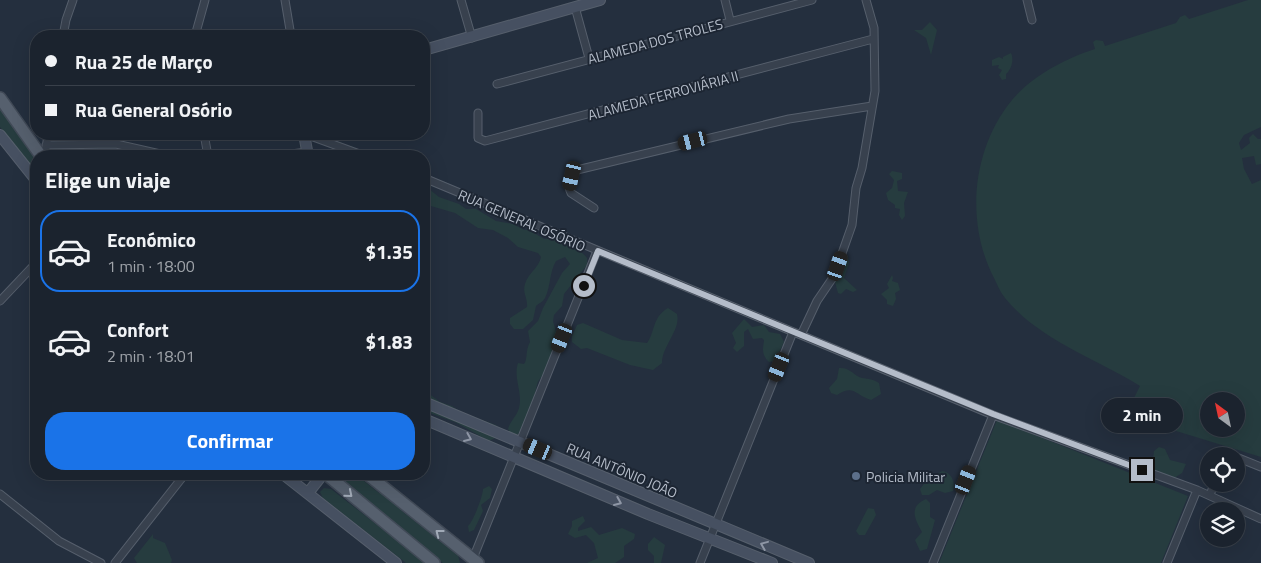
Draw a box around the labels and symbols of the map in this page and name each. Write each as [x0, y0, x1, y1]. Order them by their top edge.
street label: ALAMEDA DOS TROLES [585, 13, 725, 69]
street label: ALAMEDA FERROVIÁRIA II [585, 65, 741, 125]
car [676, 130, 709, 152]
car [561, 160, 582, 192]
street label: RUA GENERAL OSÓRIO [455, 184, 589, 256]
car [826, 249, 849, 283]
route start [573, 275, 595, 297]
car [549, 321, 574, 355]
car [766, 350, 791, 384]
north arrow [1200, 392, 1245, 438]
callout: 2 min [1101, 398, 1183, 432]
one-way arrow [463, 432, 472, 443]
car [521, 436, 554, 462]
street label: RUA ANTÔNIO JOÃO [563, 437, 681, 503]
route end [1131, 459, 1153, 481]
car [953, 463, 978, 497]
place label: Policia Militar [866, 466, 945, 487]
marker: Policia Militar [850, 470, 862, 482]
one-way arrow [343, 488, 352, 497]
one-way arrow [613, 495, 622, 506]
one-way arrow [435, 530, 445, 539]
one-way arrow [760, 540, 769, 551]

